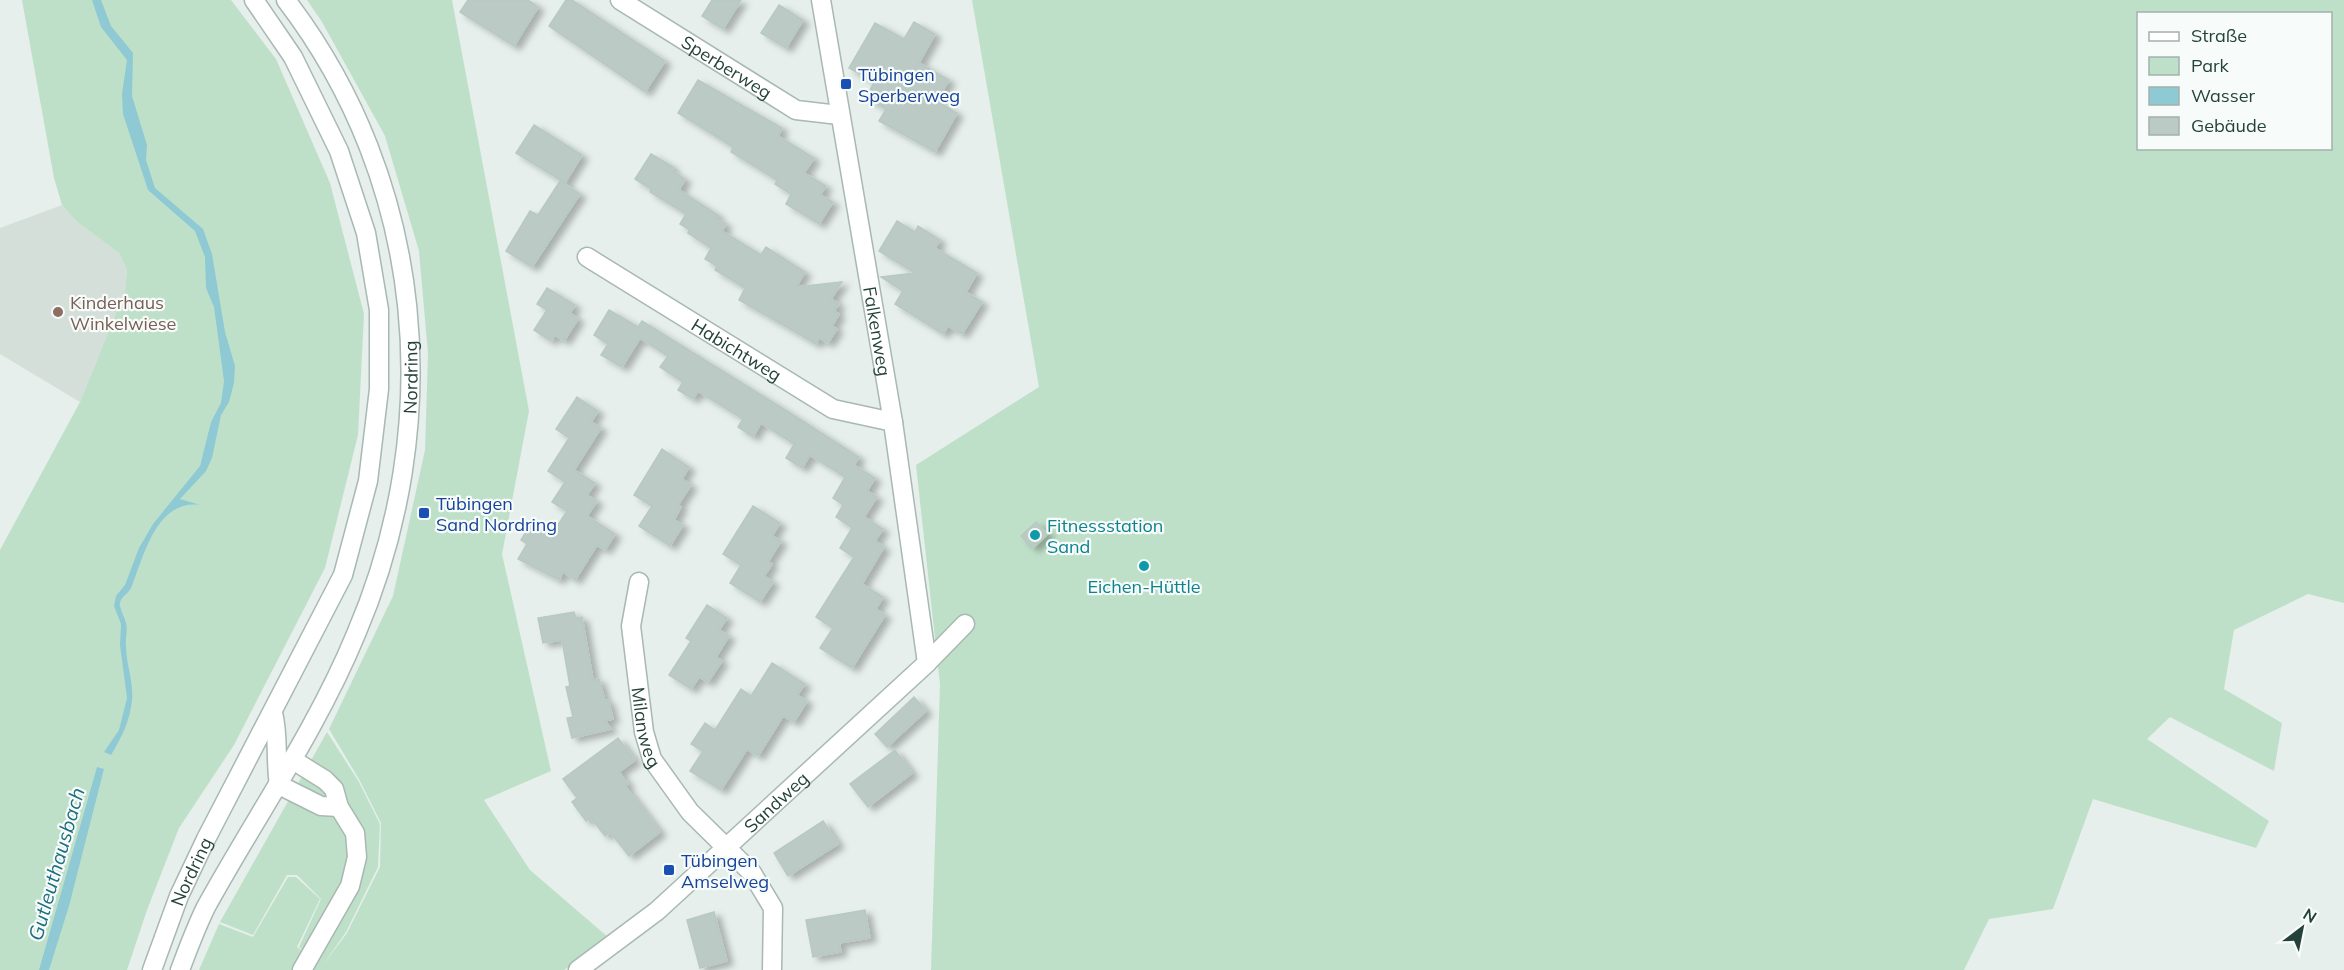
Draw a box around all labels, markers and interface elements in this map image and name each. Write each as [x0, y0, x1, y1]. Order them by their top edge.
legend [2137, 12, 2332, 150]
text: Straße [2191, 24, 2247, 47]
street label: Sperberweg [677, 30, 776, 104]
text: Park [2191, 54, 2230, 77]
place label: Tübingen Sperberweg [858, 63, 960, 107]
marker: Tübingen Sperberweg [839, 77, 853, 91]
text: Wasser [2191, 84, 2255, 107]
text: Gebäude [2191, 114, 2267, 137]
street label: Falkenweg [859, 285, 896, 378]
place label: Kinderhaus Winkelwiese [70, 291, 176, 335]
marker: Kinderhaus Winkelwiese [51, 305, 65, 319]
street label: Habichtweg [687, 313, 786, 386]
street label: Nordring [398, 340, 422, 415]
place label: Tübingen Sand Nordring [436, 492, 557, 536]
marker: Tübingen Sand Nordring [417, 506, 431, 520]
place label: Fitnessstation Sand [1047, 514, 1163, 558]
marker: Fitnessstation Sand [1028, 528, 1042, 542]
marker: Eichen-Hüttle [1137, 559, 1151, 573]
place label: Eichen-Hüttle [1088, 575, 1200, 598]
street label: Milanweg [627, 686, 666, 772]
street label: Sandweg [739, 766, 813, 837]
water label: Gutleuthausbach [22, 785, 90, 943]
street label: Nordring [165, 833, 217, 909]
place label: Tübingen Amselweg [681, 849, 769, 893]
marker: Tübingen Amselweg [662, 863, 676, 877]
north arrow [2272, 898, 2332, 958]
text: N [2300, 904, 2320, 927]

